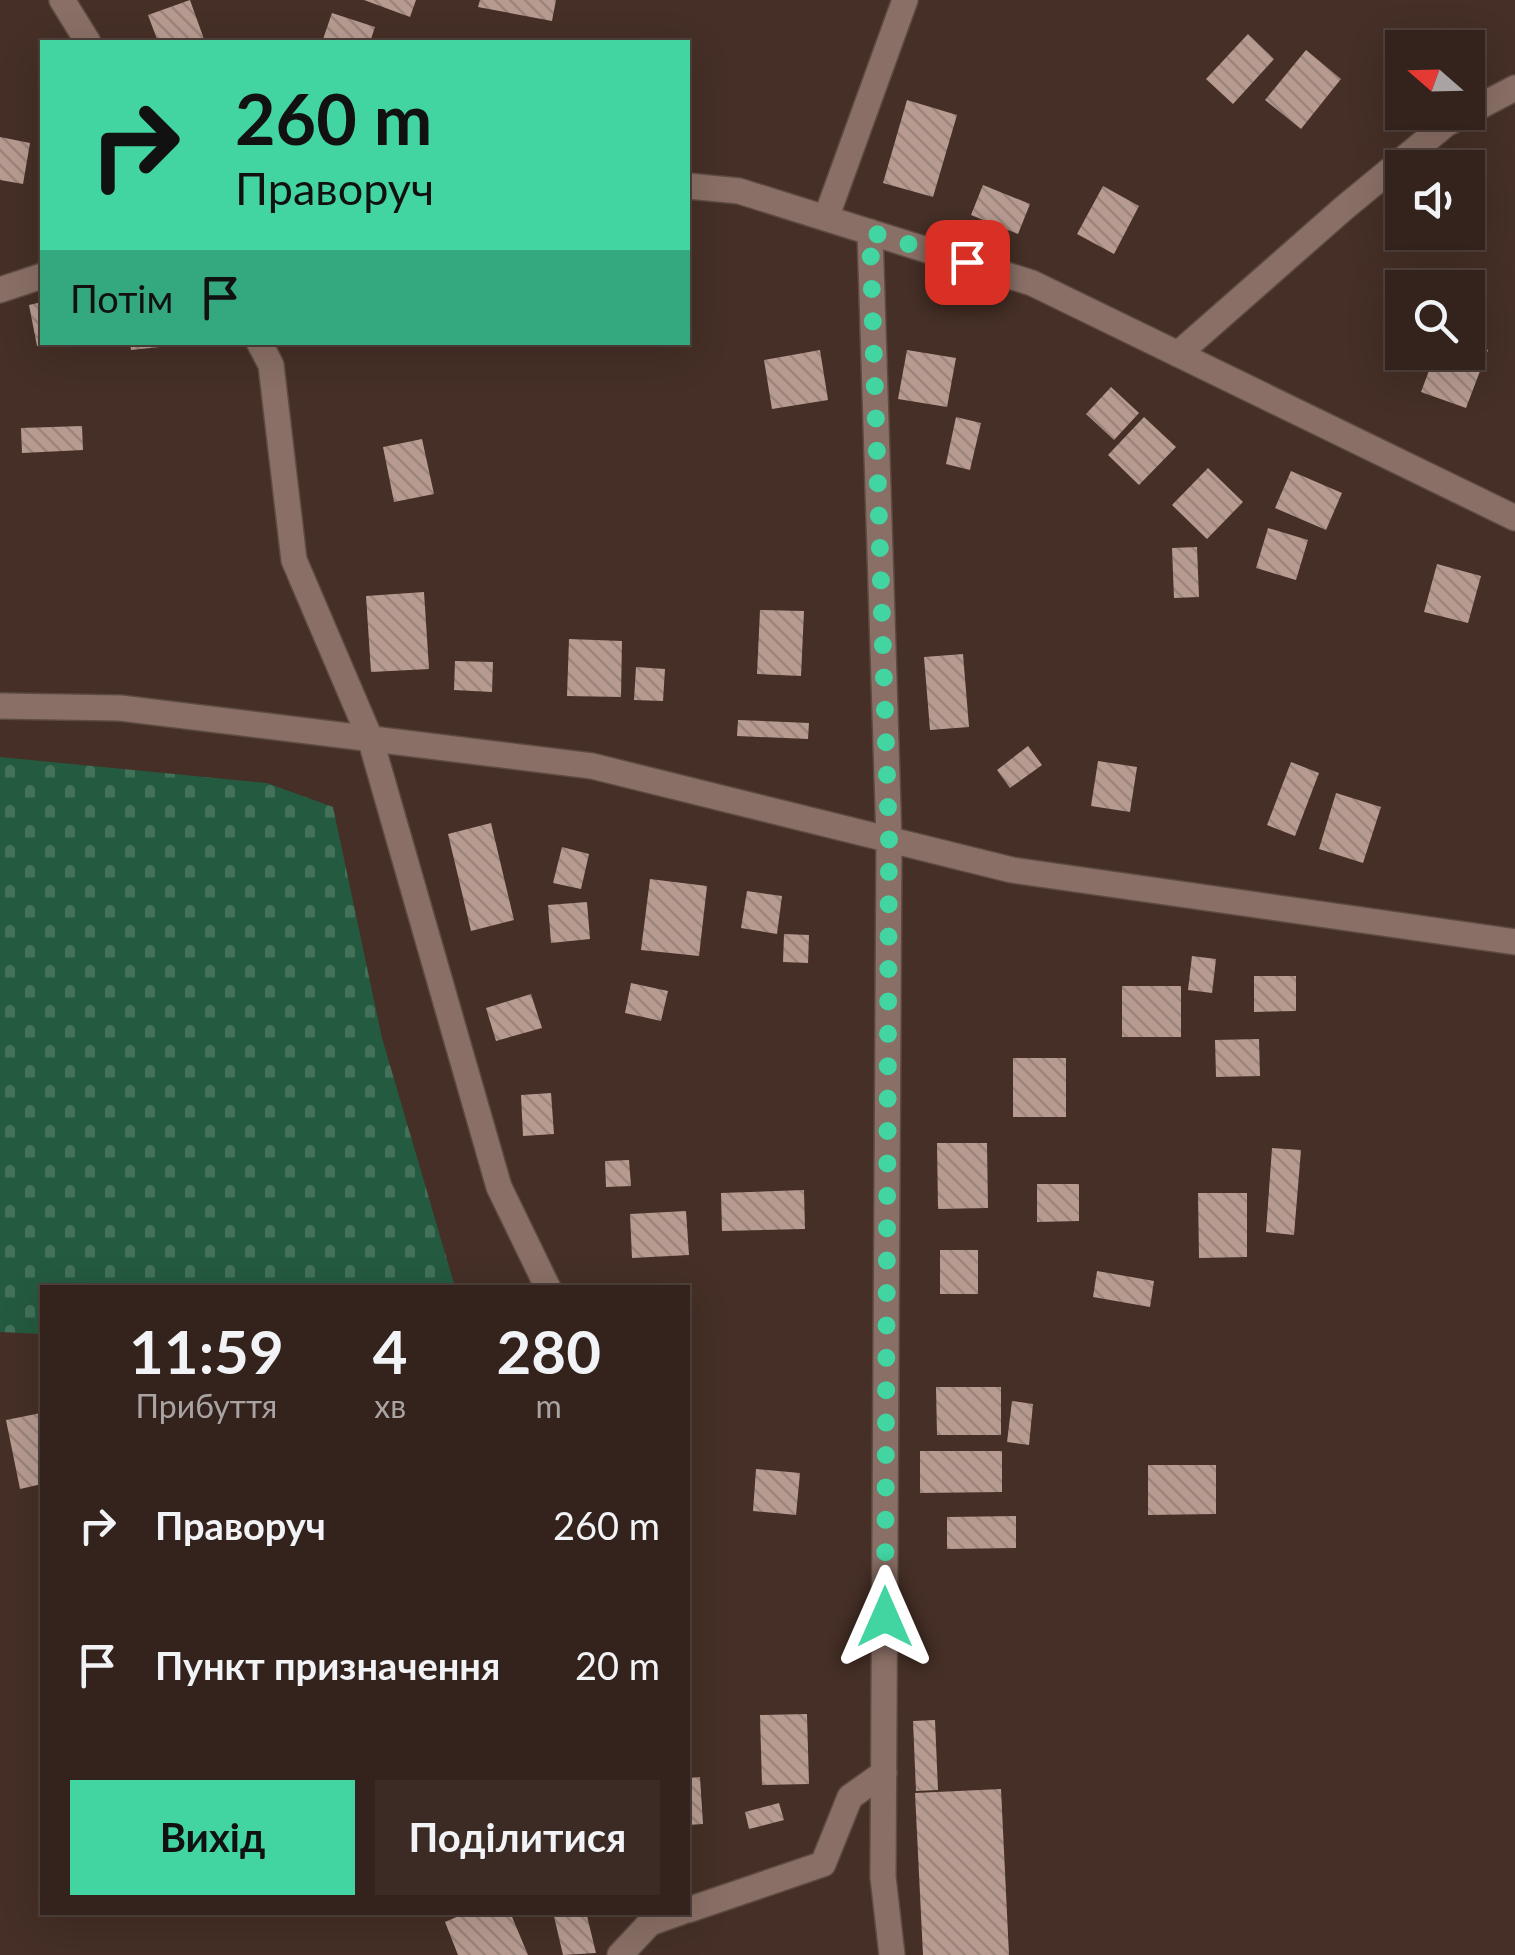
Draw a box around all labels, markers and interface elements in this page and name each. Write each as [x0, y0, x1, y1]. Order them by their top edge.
north arrow [1385, 30, 1485, 130]
map controls [1385, 30, 1485, 370]
text: 260 m [235, 76, 432, 160]
icon: right [70, 80, 200, 210]
button: sound [1385, 150, 1485, 250]
text: Праворуч [235, 161, 434, 215]
pin [925, 220, 1010, 305]
icon: arrive [940, 235, 995, 290]
icon: arrive [193, 270, 248, 325]
button: search [1385, 270, 1485, 370]
text: Потім [70, 275, 173, 321]
text: 11:59 [129, 1315, 284, 1387]
text: 4 [373, 1315, 408, 1387]
text: 280 [497, 1315, 601, 1387]
text: Прибуття [136, 1386, 277, 1425]
text: хв [374, 1386, 406, 1425]
text: m [536, 1386, 562, 1425]
icon: right [70, 1498, 125, 1553]
text: Праворуч [155, 1502, 326, 1548]
text: 260 m [553, 1502, 660, 1548]
position arrow [833, 1565, 937, 1669]
icon: arrive [70, 1638, 125, 1693]
text: Пункт призначення [155, 1642, 500, 1688]
text: 20 m [575, 1642, 660, 1688]
button: Вихід [70, 1780, 355, 1895]
button: Поділитися [375, 1780, 660, 1895]

